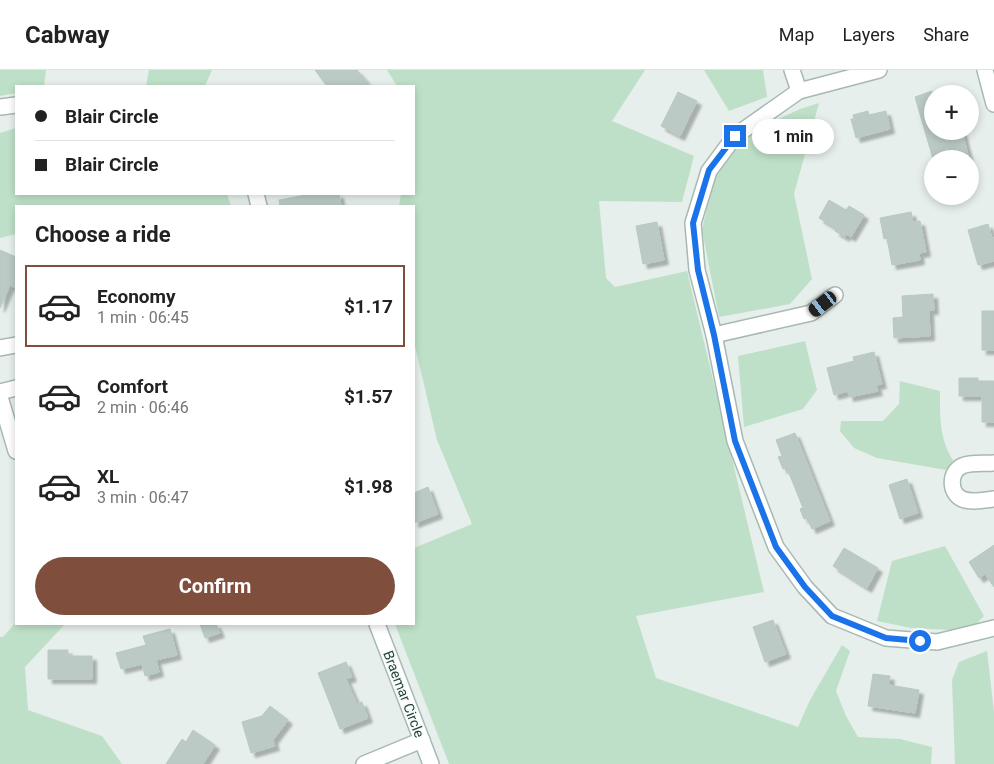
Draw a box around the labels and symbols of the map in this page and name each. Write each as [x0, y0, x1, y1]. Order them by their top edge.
callout: 1 min [752, 118, 835, 154]
route end [724, 125, 746, 147]
car [806, 289, 839, 319]
route start [909, 630, 931, 652]
street label: Braemar Circle [380, 648, 428, 740]

